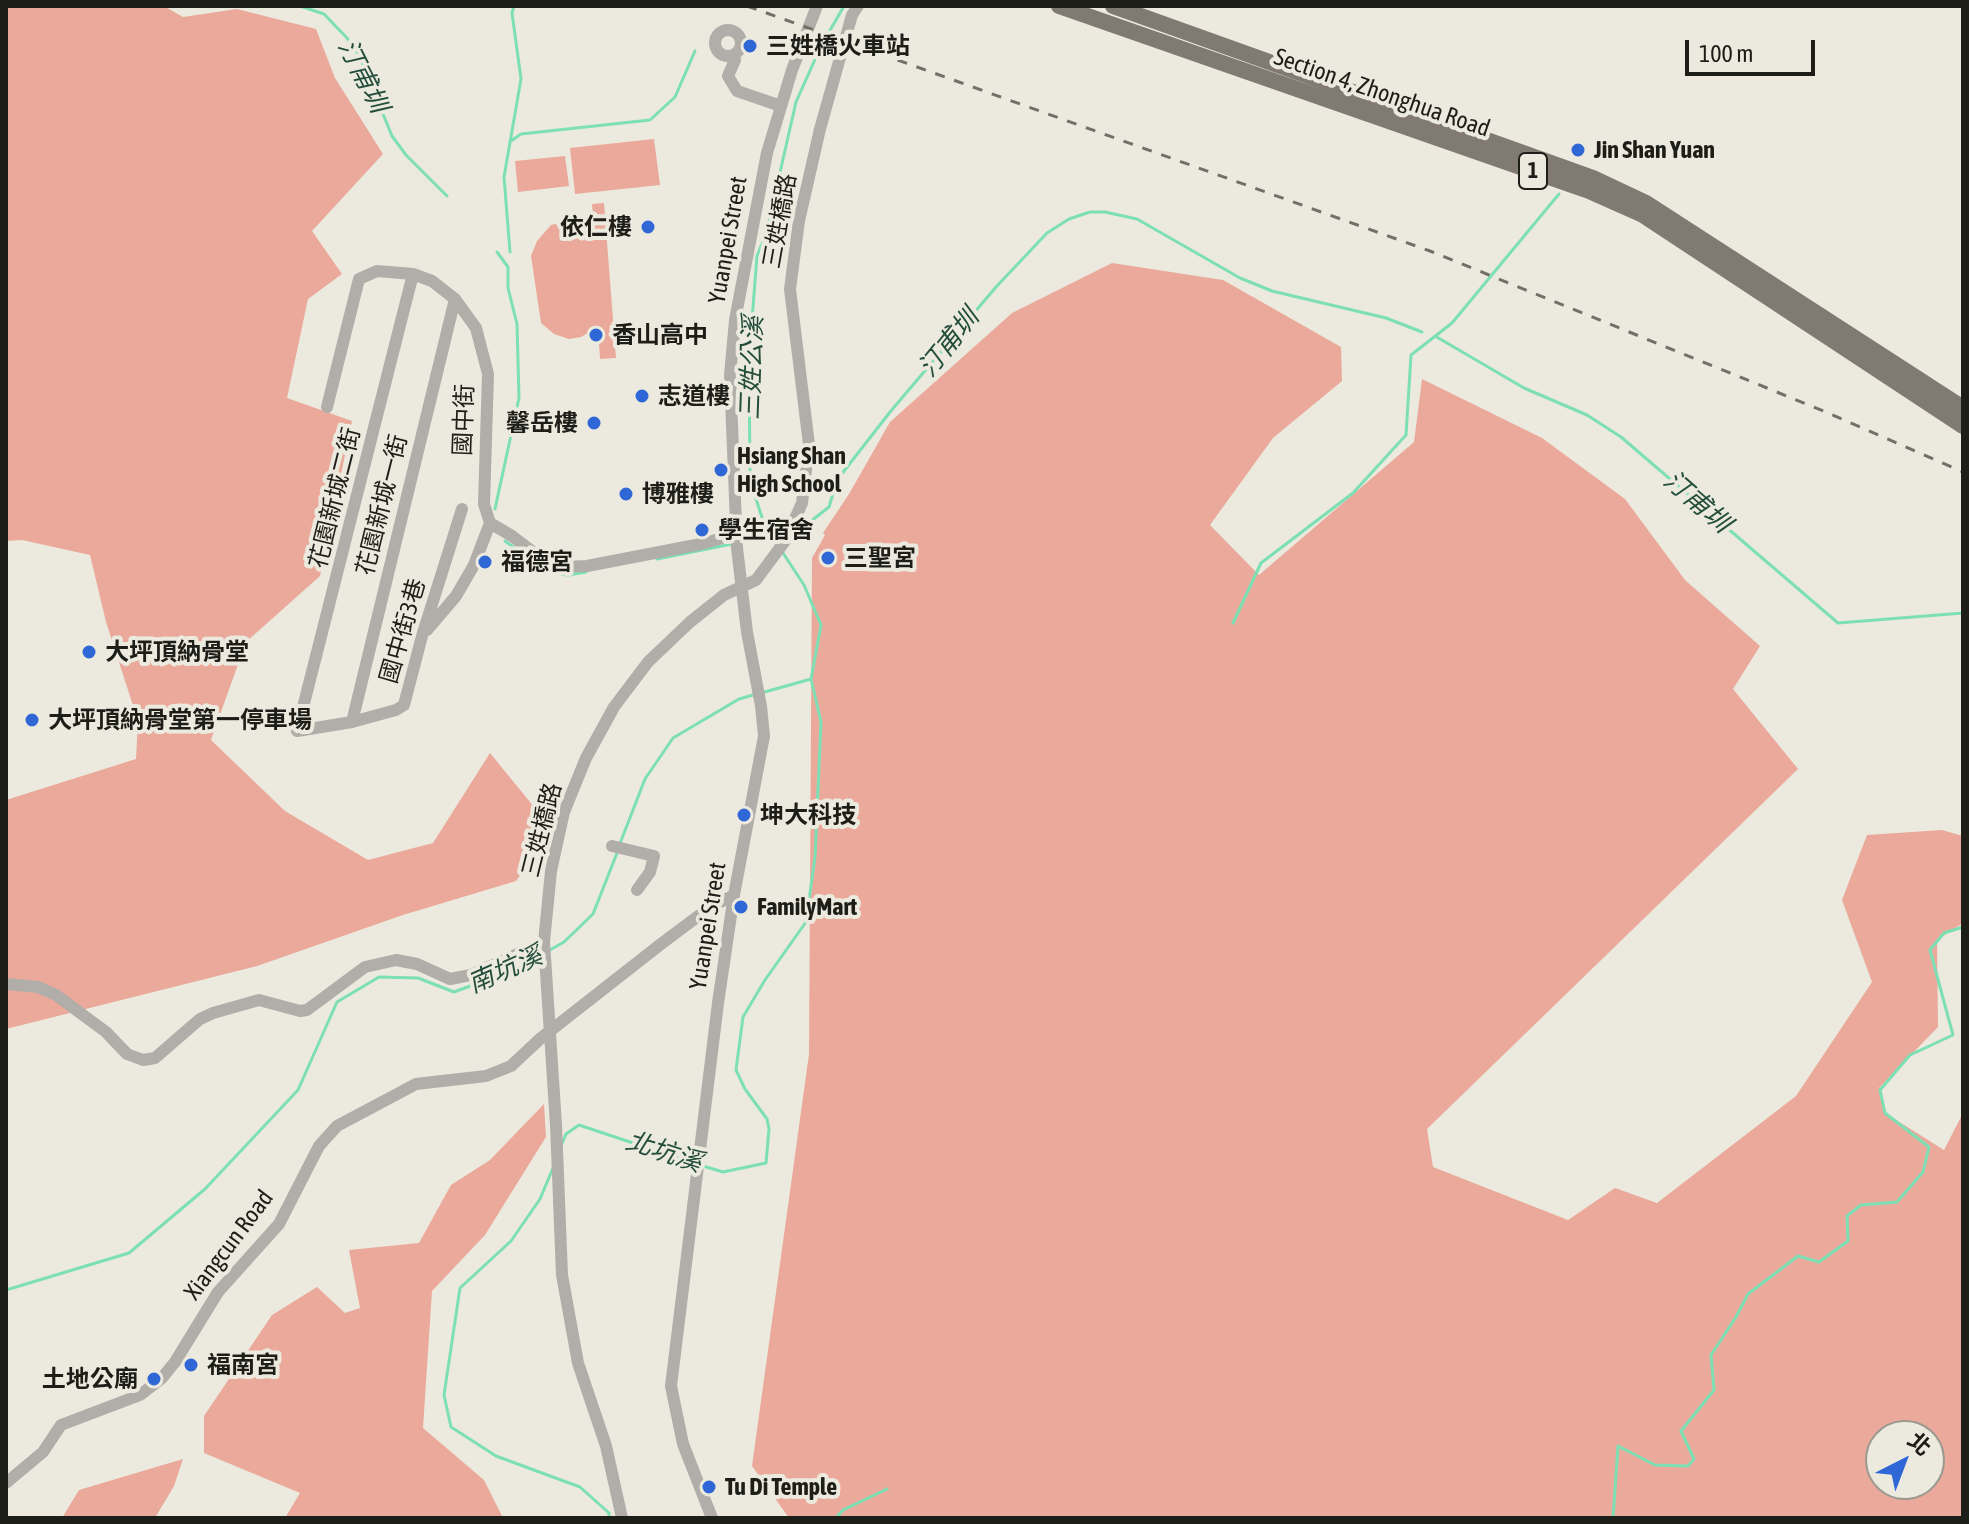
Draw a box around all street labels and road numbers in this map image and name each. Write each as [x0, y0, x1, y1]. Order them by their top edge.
street label: Section 4, Zhonghua Road [1270, 43, 1494, 143]
road number: 1 [1519, 153, 1547, 189]
street label: 三姓橋路 [757, 171, 803, 271]
street label: Yuanpei Street [703, 174, 753, 306]
street label: 國中街 [448, 384, 480, 456]
street label: 花園新城二街 [304, 425, 366, 571]
street label: 花園新城一街 [351, 432, 413, 578]
street label: 國中街3巷 [374, 575, 432, 687]
street label: 三姓橋路 [516, 780, 568, 880]
street label: Yuanpei Street [684, 860, 732, 992]
street label: Xiangcun Road [178, 1184, 280, 1306]

